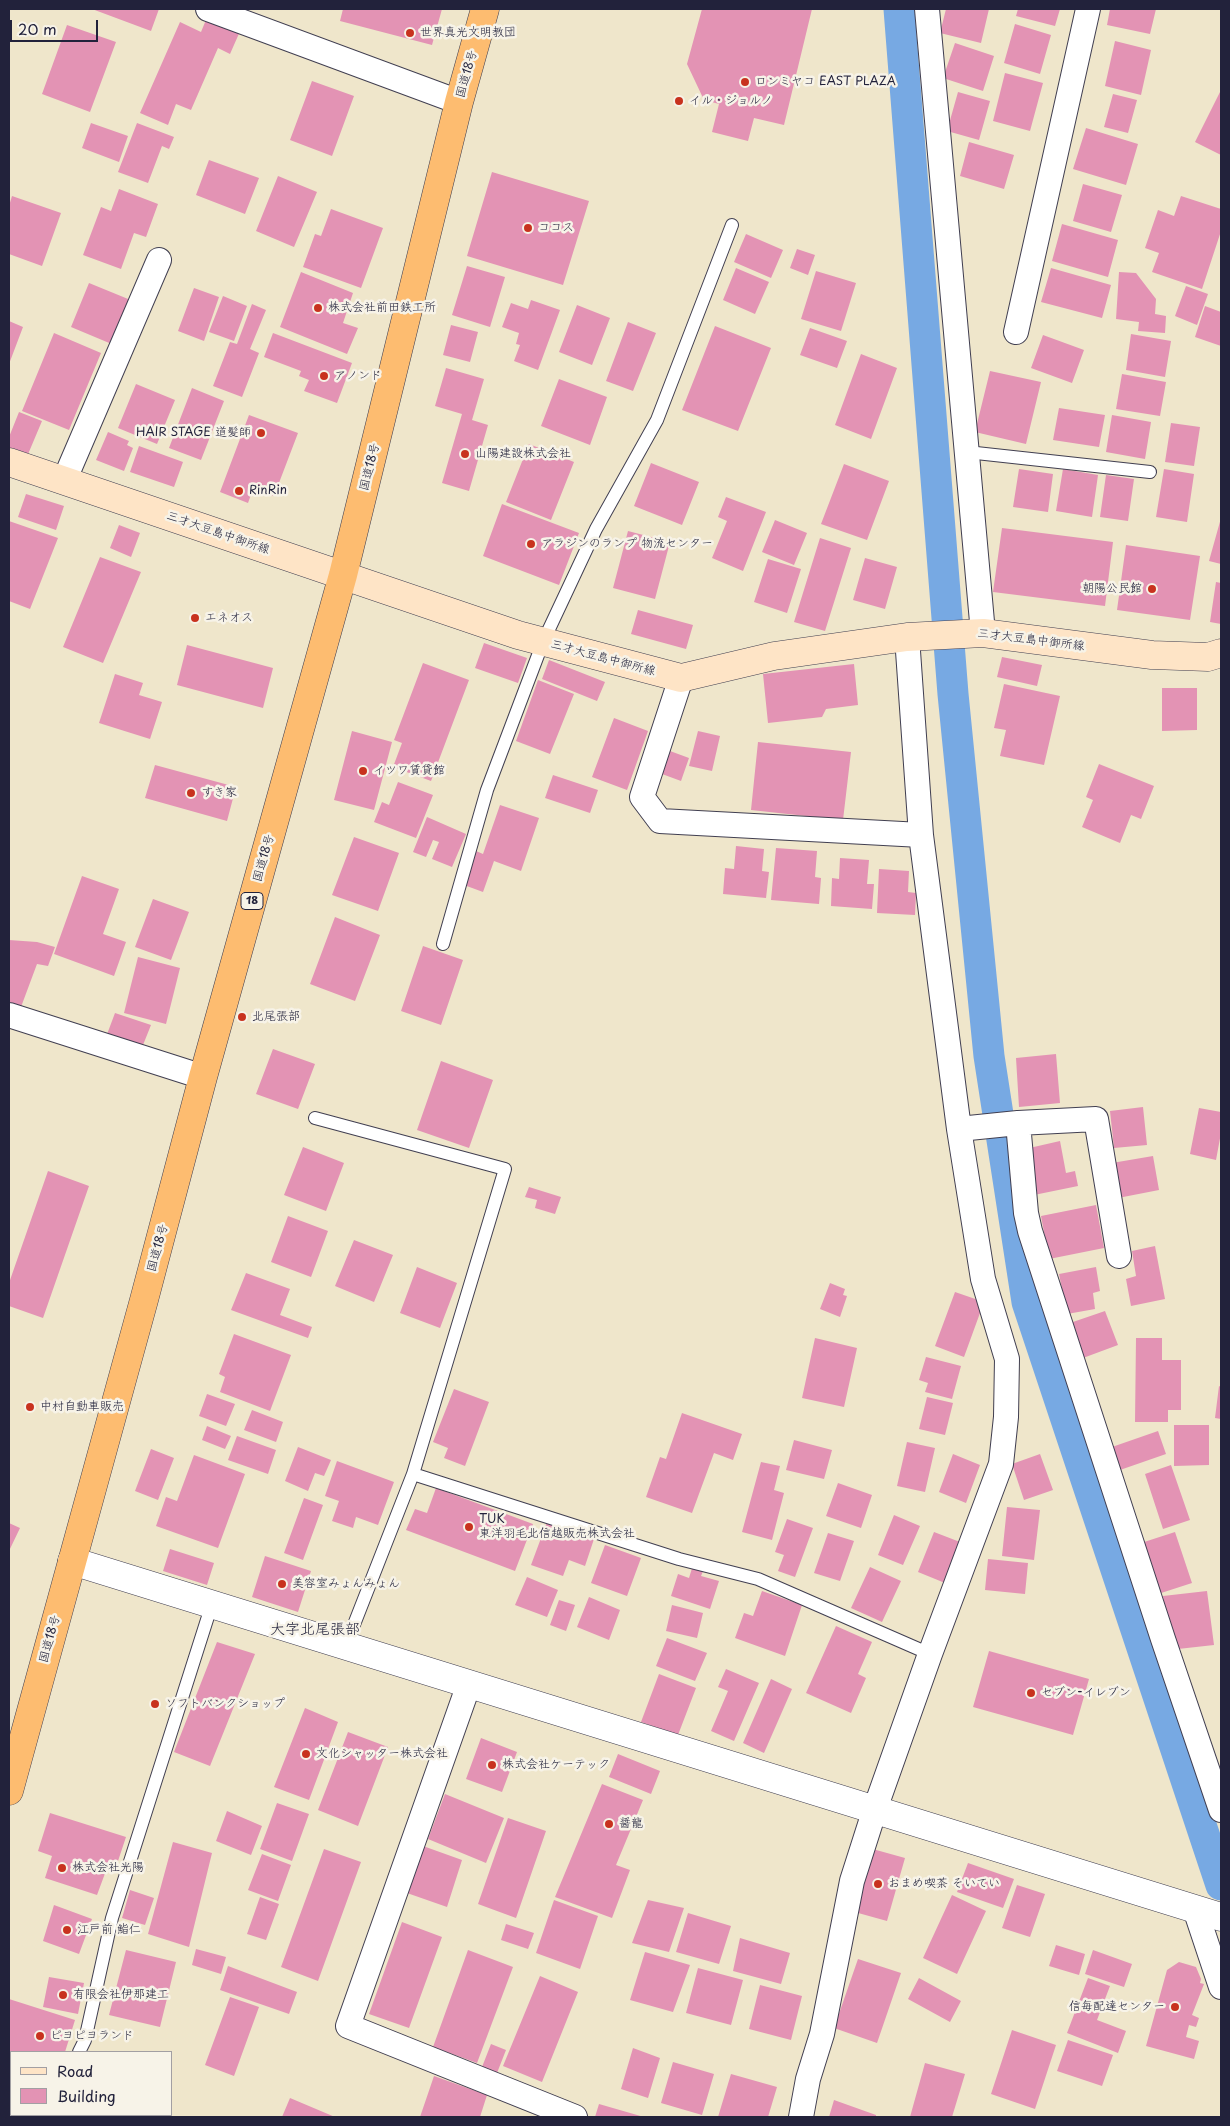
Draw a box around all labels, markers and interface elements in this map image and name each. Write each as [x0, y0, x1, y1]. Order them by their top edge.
scale bar [12, 10, 100, 42]
text: 20 m [18, 17, 57, 40]
place label: 世界真光文明教団 [420, 26, 516, 40]
marker: 世界真光文明教団 [404, 27, 416, 39]
street label: 国道18号 [453, 49, 481, 99]
place label: ロンミヤコ EAST PLAZA [755, 75, 896, 89]
marker: ロンミヤコ EAST PLAZA [739, 76, 751, 88]
place label: イル・ジョルノ [689, 94, 773, 108]
marker: イル・ジョルノ [673, 95, 685, 107]
place label: ココス [538, 221, 574, 235]
marker: ココス [522, 222, 534, 234]
place label: 株式会社前田鉄工所 [328, 301, 436, 315]
marker: 株式会社前田鉄工所 [312, 302, 324, 314]
place label: アノンド [334, 369, 382, 383]
marker: アノンド [318, 370, 330, 382]
place label: HAIR STAGE 道髪師 [136, 426, 251, 440]
marker: HAIR STAGE 道髪師 [255, 427, 267, 439]
street label: 国道18号 [357, 442, 383, 492]
place label: 山陽建設株式会社 [475, 447, 571, 461]
marker: 山陽建設株式会社 [459, 448, 471, 460]
place label: RinRin [249, 484, 287, 498]
marker: RinRin [233, 485, 245, 497]
street label: 三才大豆島中御所線 [165, 509, 271, 557]
place label: アラジンのランプ 物流センター [541, 537, 713, 551]
marker: アラジンのランプ 物流センター [525, 538, 537, 550]
place label: 朝陽公民館 [1082, 582, 1142, 596]
marker: 朝陽公民館 [1146, 583, 1158, 595]
place label: エネオス [205, 611, 253, 625]
marker: エネオス [189, 612, 201, 624]
street label: 三才大豆島中御所線 [977, 626, 1085, 654]
street label: 三才大豆島中御所線 [549, 637, 657, 679]
place label: イツワ賃貸館 [373, 764, 445, 778]
marker: イツワ賃貸館 [357, 765, 369, 777]
place label: すき家 [201, 786, 237, 800]
marker: すき家 [185, 787, 197, 799]
street label: 国道18号 [250, 833, 278, 883]
road number: 18 [241, 892, 263, 909]
place label: 北尾張部 [252, 1010, 300, 1024]
marker: 北尾張部 [236, 1011, 248, 1023]
street label: 国道18号 [145, 1223, 171, 1273]
place label: 中村自動車販売 [40, 1400, 124, 1414]
marker: 中村自動車販売 [24, 1401, 36, 1413]
place label: TUK 東洋羽毛北信越販売株式会社 [479, 1513, 635, 1541]
marker: TUK 東洋羽毛北信越販売株式会社 [463, 1521, 475, 1533]
place label: 美容室みょんみょん [292, 1577, 400, 1591]
marker: 美容室みょんみょん [276, 1578, 288, 1590]
street label: 国道18号 [37, 1614, 63, 1664]
district label: 大字北尾張部 [270, 1621, 360, 1639]
place label: セブン-イレブン [1041, 1686, 1131, 1700]
marker: セブン-イレブン [1025, 1687, 1037, 1699]
place label: ソフトバンクショップ [165, 1697, 285, 1711]
marker: ソフトバンクショップ [149, 1698, 161, 1710]
place label: 文化シャッター株式会社 [316, 1747, 448, 1761]
marker: 文化シャッター株式会社 [300, 1748, 312, 1760]
place label: 株式会社ケーテック [502, 1758, 610, 1772]
marker: 株式会社ケーテック [486, 1759, 498, 1771]
place label: 醤龍 [619, 1817, 643, 1831]
marker: 醤龍 [603, 1818, 615, 1830]
place label: 株式会社光陽 [72, 1861, 144, 1875]
marker: 株式会社光陽 [56, 1862, 68, 1874]
place label: おまめ喫茶 そいてい [888, 1877, 1000, 1891]
marker: おまめ喫茶 そいてい [872, 1878, 884, 1890]
place label: 江戸前 鮨仁 [77, 1923, 141, 1937]
marker: 江戸前 鮨仁 [61, 1924, 73, 1936]
place label: 有限会社伊那建工 [73, 1988, 169, 2002]
marker: 有限会社伊那建工 [57, 1989, 69, 2001]
place label: 信毎配達センター [1069, 2000, 1165, 2014]
marker: 信毎配達センター [1169, 2001, 1181, 2013]
place label: ピヨピヨランド [50, 2029, 134, 2043]
marker: ピヨピヨランド [34, 2030, 46, 2042]
legend [10, 2051, 172, 2116]
text: Road [57, 2059, 93, 2082]
text: Building [57, 2084, 116, 2107]

